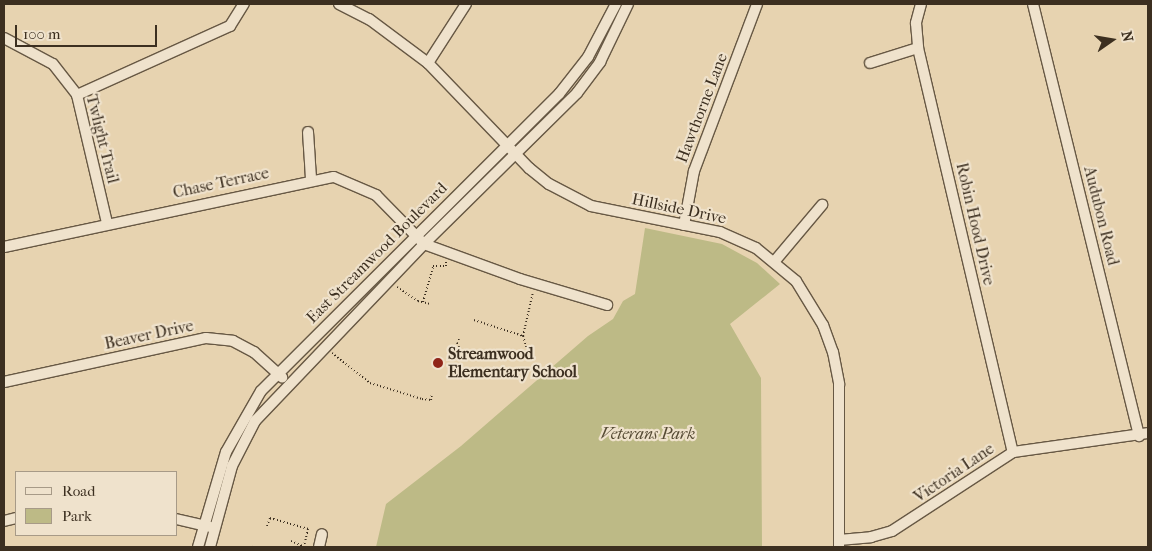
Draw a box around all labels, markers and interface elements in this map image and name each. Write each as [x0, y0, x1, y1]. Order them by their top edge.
scale bar [18, 15, 160, 47]
north arrow [1087, 15, 1137, 65]
text: 100 m [23, 25, 61, 43]
text: N [1118, 29, 1137, 44]
street label: Hawthorne Lane [672, 50, 732, 166]
street label: Twlight Trail [82, 93, 122, 185]
street label: Robin Hood Drive [952, 161, 998, 287]
street label: Chase Terrace [171, 163, 271, 203]
street label: Audubon Road [1079, 164, 1123, 268]
street label: East Streamwood Boulevard [303, 179, 451, 327]
street label: Hillside Drive [630, 190, 728, 228]
street label: Beaver Drive [103, 316, 195, 354]
place label: Streamwood Elementary School [448, 344, 577, 382]
marker: Streamwood Elementary School [432, 357, 444, 369]
park label: Veterans Park [601, 424, 695, 444]
street label: Victoria Lane [910, 439, 998, 507]
legend [15, 471, 178, 536]
text: Road [62, 482, 95, 500]
text: Park [62, 507, 92, 525]

